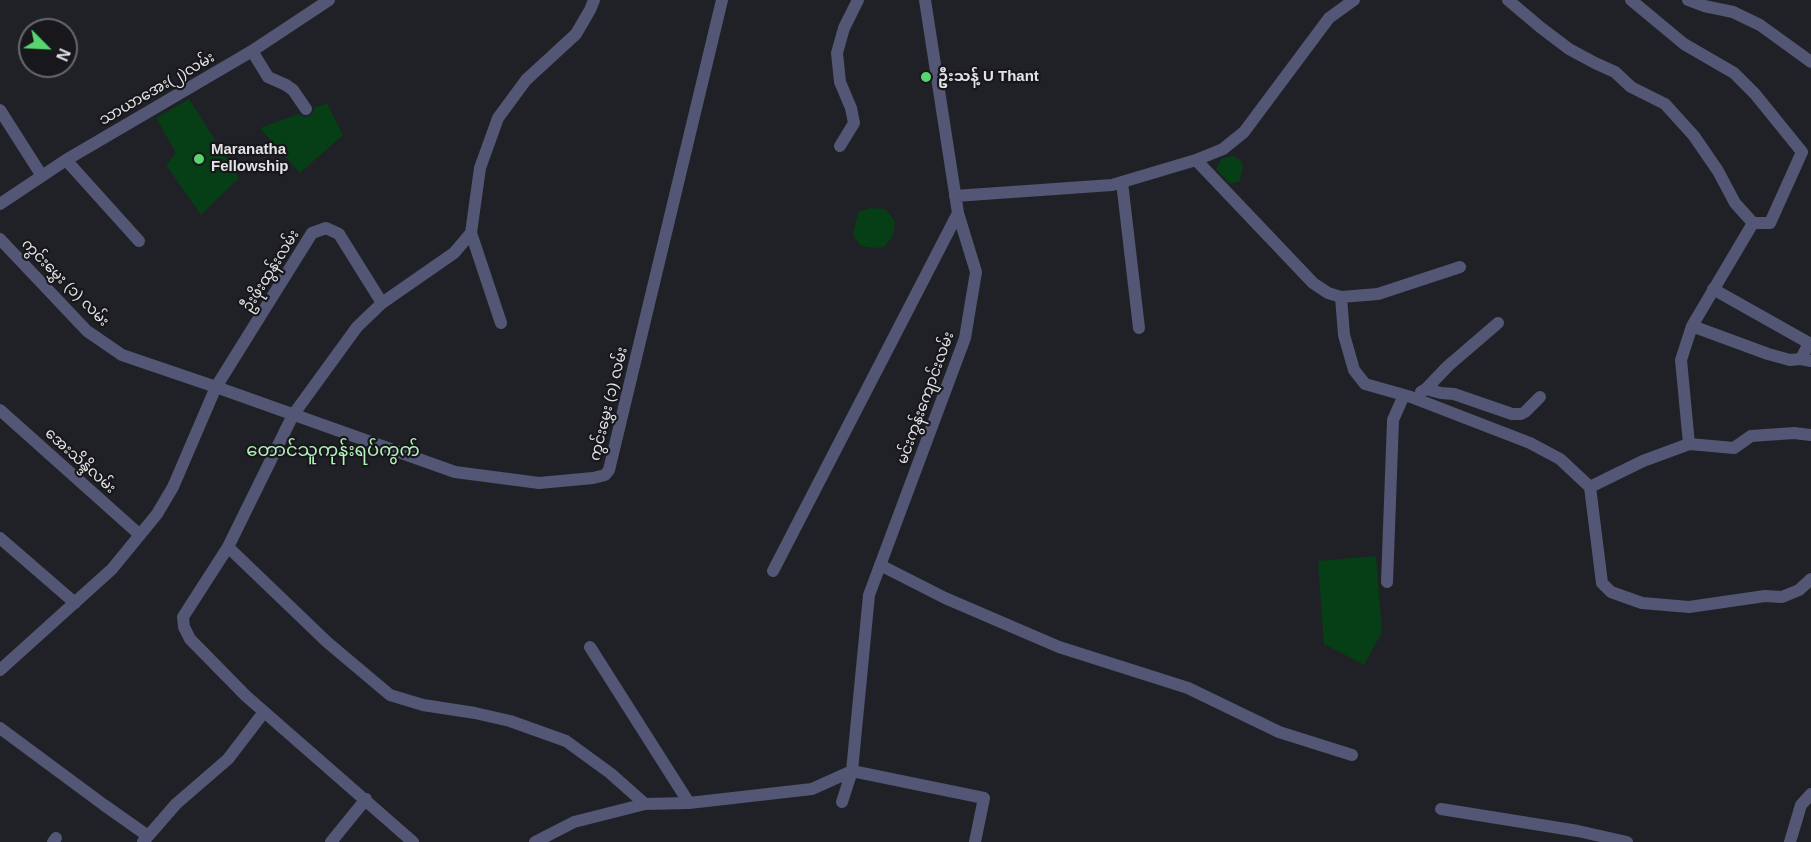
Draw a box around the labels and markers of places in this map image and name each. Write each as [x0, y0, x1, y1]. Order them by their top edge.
place label: ဦးသန့် U Thant [938, 68, 1039, 86]
marker: ဦးသန့် U Thant [919, 70, 933, 84]
place label: Maranatha Fellowship [211, 141, 289, 176]
marker: Maranatha Fellowship [192, 152, 206, 166]

